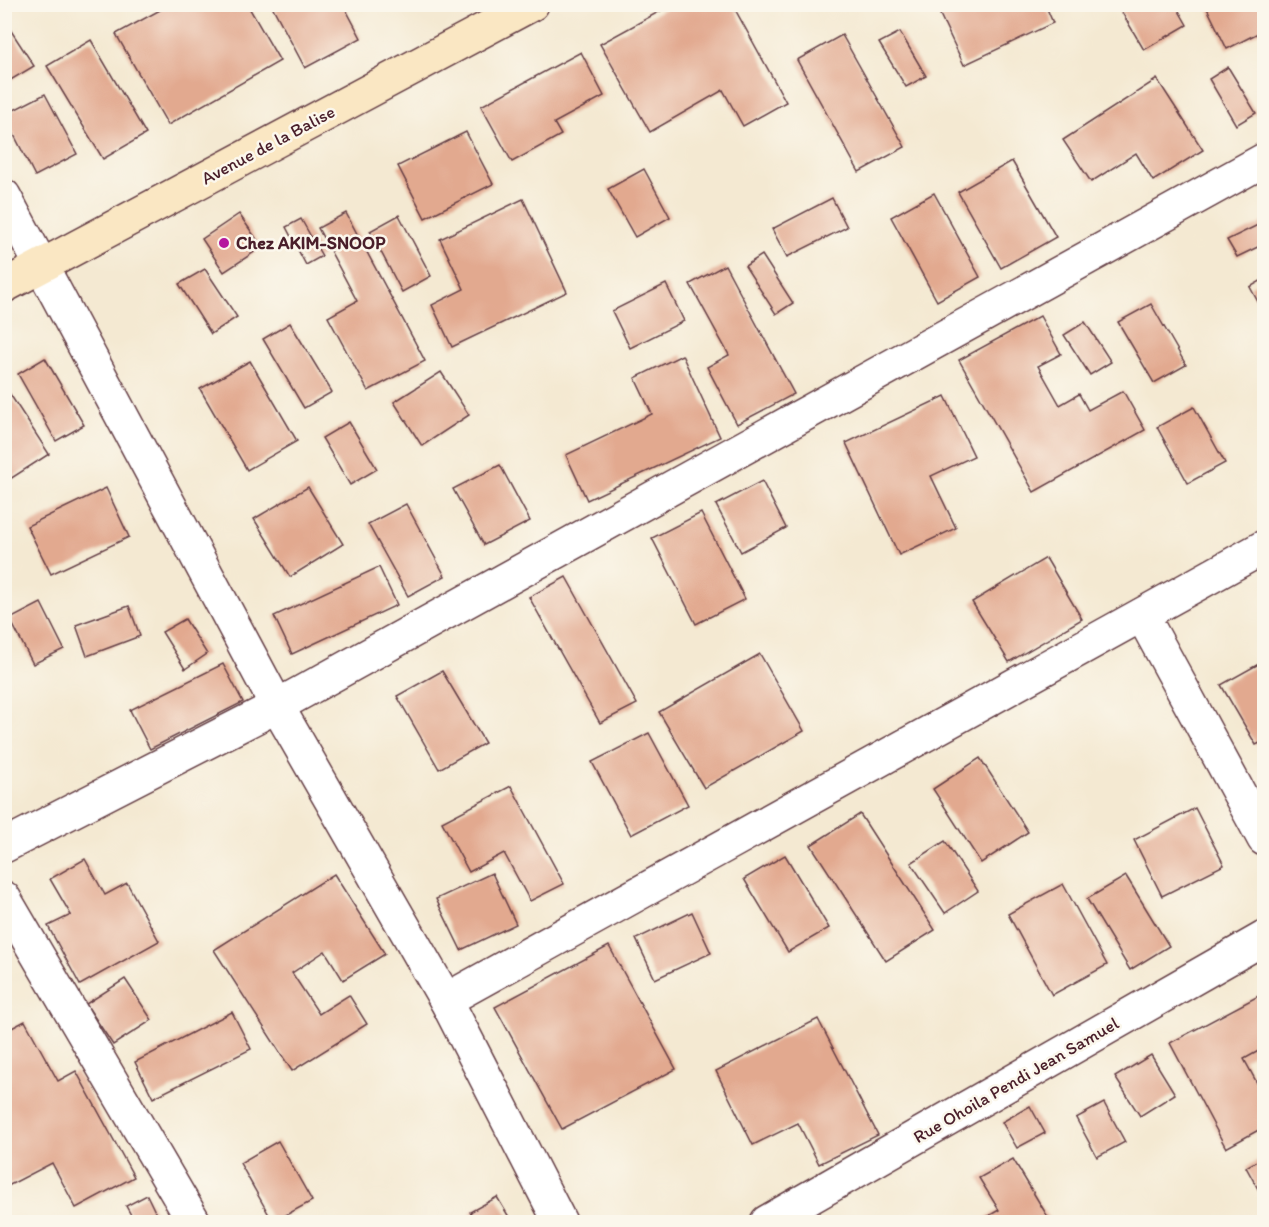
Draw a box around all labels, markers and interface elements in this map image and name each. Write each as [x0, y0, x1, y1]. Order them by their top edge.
street label: Avenue de la Balise [197, 101, 339, 189]
place label: Chez AKIM-SNOOP [236, 232, 386, 254]
marker: Chez AKIM-SNOOP [217, 236, 231, 250]
street label: Rue Ohoila Pendi Jean Samuel [909, 1012, 1123, 1148]

